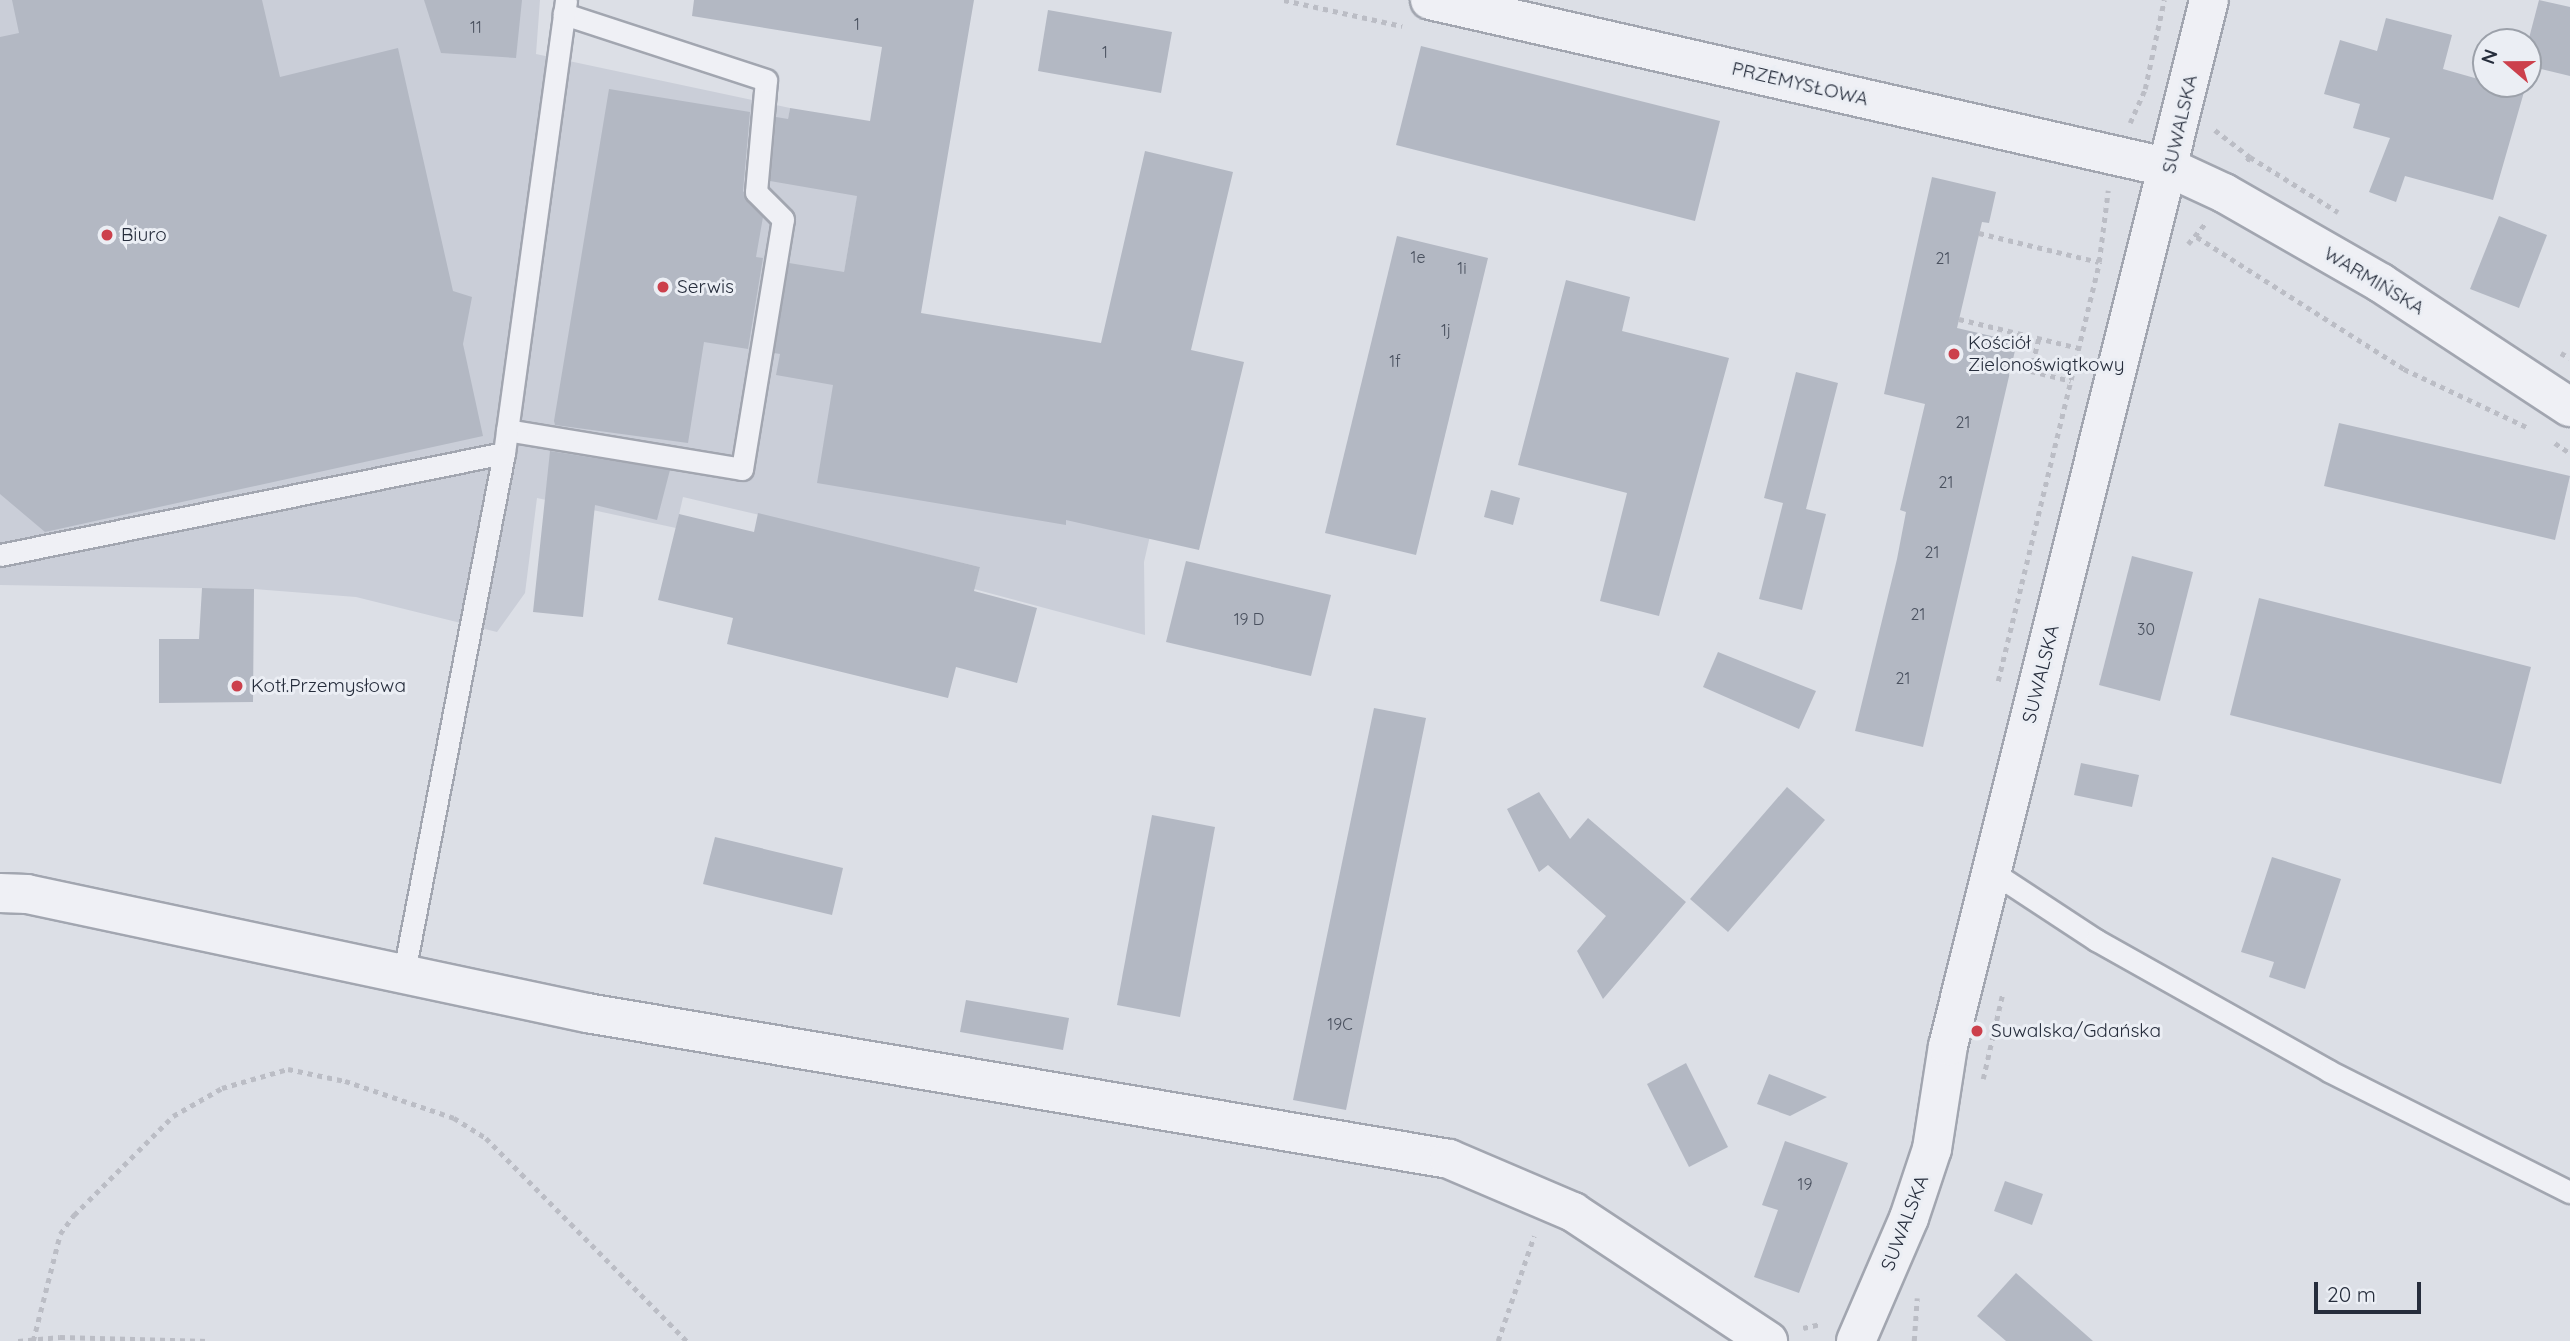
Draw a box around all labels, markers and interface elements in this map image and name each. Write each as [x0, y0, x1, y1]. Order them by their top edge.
house number: 1 [854, 14, 860, 34]
house number: 11 [470, 17, 482, 37]
north arrow [2472, 28, 2542, 98]
house number: 1 [1102, 42, 1108, 62]
text: N [2475, 46, 2503, 67]
street label: PRZEMYSŁOWA [1730, 57, 1870, 111]
street label: SUWALSKA [2158, 73, 2202, 175]
place label: Biuro [121, 224, 167, 246]
marker: Biuro [99, 227, 115, 243]
street label: WARMIŃSKA [2320, 242, 2428, 320]
house number: 1e [1411, 247, 1425, 267]
house number: 21 [1936, 248, 1950, 268]
house number: 1i [1457, 258, 1467, 278]
place label: Serwis [677, 276, 734, 298]
marker: Serwis [655, 279, 671, 295]
house number: 1j [1441, 320, 1451, 340]
place label: Kościół Zielonoświątkowy [1968, 332, 2125, 376]
marker: Kościół Zielonoświątkowy [1946, 346, 1962, 362]
house number: 1f [1389, 351, 1401, 371]
house number: 21 [1956, 412, 1970, 432]
house number: 21 [1939, 472, 1953, 492]
house number: 21 [1925, 542, 1939, 562]
house number: 21 [1911, 604, 1925, 624]
house number: 19 D [1234, 609, 1264, 629]
house number: 30 [2137, 619, 2155, 639]
street label: SUWALSKA [2018, 623, 2064, 725]
house number: 21 [1896, 668, 1910, 688]
place label: Kotł.Przemysłowa [251, 675, 406, 697]
marker: Kotł.Przemysłowa [229, 678, 245, 694]
house number: 19C [1327, 1014, 1353, 1034]
place label: Suwalska/Gdańska [1991, 1020, 2161, 1042]
marker: Suwalska/Gdańska [1969, 1023, 1985, 1039]
street label: SUWALSKA [1876, 1172, 1934, 1274]
house number: 19 [1798, 1174, 1812, 1194]
scale bar [2318, 1268, 2425, 1312]
text: 20 m [2327, 1281, 2376, 1307]

